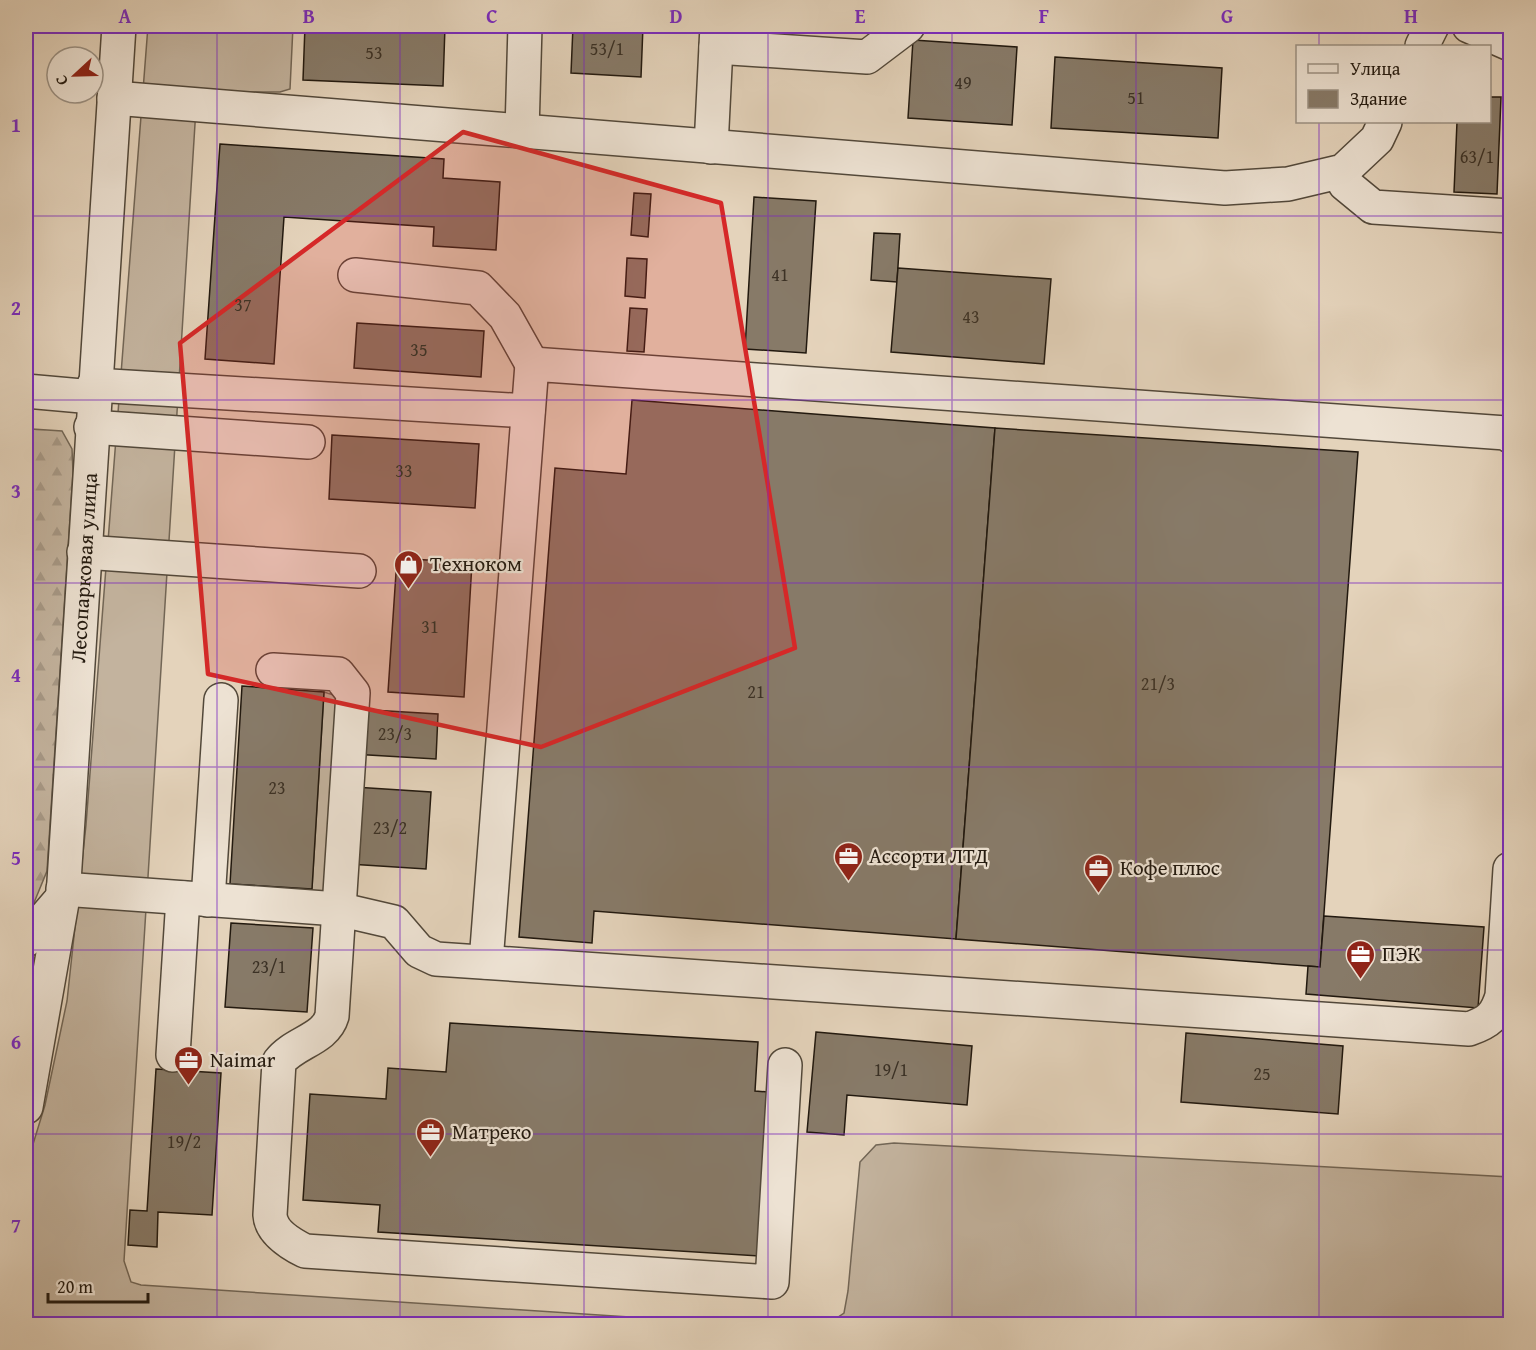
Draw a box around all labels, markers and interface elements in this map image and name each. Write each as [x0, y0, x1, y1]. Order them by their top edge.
text: A [119, 1, 132, 30]
text: B [303, 1, 315, 30]
text: C [486, 1, 498, 30]
text: D [669, 1, 683, 30]
text: E [855, 1, 866, 30]
text: F [1039, 1, 1049, 30]
text: G [1221, 1, 1233, 30]
text: H [1404, 1, 1418, 30]
house number: 53/1 [590, 35, 624, 62]
house number: 53 [365, 39, 383, 66]
north arrow [45, 45, 105, 105]
legend [1296, 45, 1491, 123]
text: Улица [1350, 55, 1401, 82]
house number: 49 [954, 69, 972, 96]
text: С [48, 72, 74, 89]
house number: 51 [1127, 84, 1145, 111]
text: Здание [1350, 85, 1407, 112]
text: 1 [11, 110, 21, 139]
house number: 63/1 [1460, 143, 1494, 170]
house number: 41 [771, 261, 789, 288]
house number: 37 [234, 291, 252, 318]
text: 2 [11, 293, 21, 322]
house number: 43 [962, 303, 980, 330]
house number: 35 [410, 336, 428, 363]
house number: 33 [395, 457, 413, 484]
street label: Лесопарковая улица [62, 472, 105, 664]
text: 3 [11, 476, 21, 505]
shop icon: Техноком [393, 548, 425, 590]
place label: Техноком [430, 548, 522, 579]
house number: 31 [421, 613, 439, 640]
text: 4 [11, 660, 21, 689]
house number: 21/3 [1141, 670, 1175, 697]
house number: 21 [747, 678, 765, 705]
house number: 23/3 [378, 720, 412, 747]
house number: 23 [268, 774, 286, 801]
house number: 23/2 [373, 814, 407, 841]
office icon: Ассорти ЛТД [832, 840, 864, 882]
place label: Ассорти ЛТД [869, 840, 988, 871]
text: 5 [11, 843, 21, 872]
office icon: Кофе плюс [1083, 852, 1115, 894]
place label: Кофе плюс [1120, 852, 1220, 883]
office icon: ПЭК [1345, 938, 1377, 980]
place label: ПЭК [1382, 938, 1421, 969]
house number: 23/1 [252, 953, 286, 980]
text: 6 [11, 1027, 21, 1056]
office icon: Naimar [173, 1044, 205, 1086]
place label: Naimar [210, 1044, 276, 1075]
house number: 19/1 [874, 1056, 908, 1083]
house number: 25 [1253, 1060, 1271, 1087]
office icon: Матреко [415, 1116, 447, 1158]
place label: Матреко [452, 1116, 532, 1147]
house number: 19/2 [167, 1128, 201, 1155]
text: 7 [11, 1210, 21, 1239]
scale bar [48, 1266, 148, 1304]
text: 20 m [57, 1273, 93, 1300]

